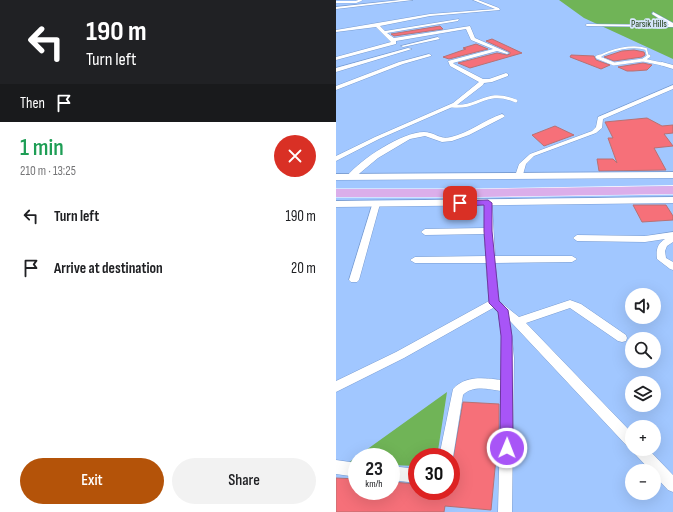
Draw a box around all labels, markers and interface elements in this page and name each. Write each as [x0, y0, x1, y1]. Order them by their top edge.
text: 190 m [86, 15, 147, 48]
icon: left [20, 16, 72, 68]
park label: Parsik Hills [631, 18, 667, 30]
text: Turn left [86, 49, 137, 70]
icon: arrive [53, 92, 75, 114]
text: Then [20, 94, 45, 113]
text: 1 min [20, 133, 64, 162]
button: close [274, 135, 316, 177]
text: 210 m · 13:25 [20, 163, 76, 179]
pin [443, 186, 477, 220]
icon: arrive [449, 192, 471, 214]
icon: left [20, 205, 42, 227]
text: Turn left [54, 207, 99, 226]
text: 190 m [285, 207, 316, 226]
icon: arrive [20, 257, 42, 279]
text: Arrive at destination [54, 259, 163, 278]
text: 20 m [291, 259, 316, 278]
map controls [625, 288, 661, 500]
button: sound [625, 288, 661, 324]
button: search [625, 332, 661, 368]
button: layers [625, 376, 661, 412]
button: + [625, 420, 661, 456]
position arrow [486, 427, 528, 469]
speed limit sign: 30 [408, 448, 460, 500]
text: 23 [365, 457, 383, 481]
button: Exit [20, 458, 164, 504]
button: Share [172, 458, 316, 504]
button: − [625, 464, 661, 500]
text: km/h [365, 478, 383, 490]

